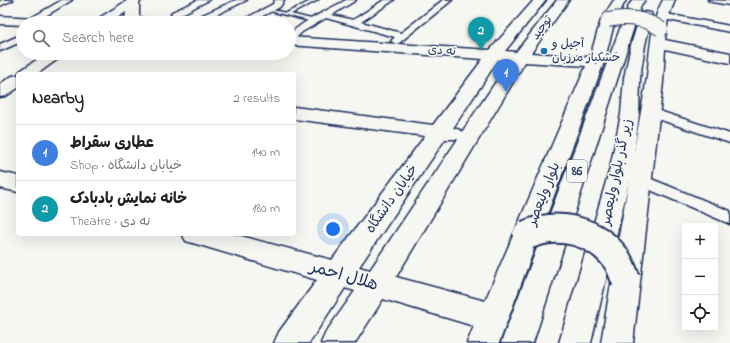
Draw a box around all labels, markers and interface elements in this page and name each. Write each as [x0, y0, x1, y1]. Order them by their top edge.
street label: توحید [527, 12, 557, 44]
search box [16, 16, 296, 60]
pin: 2 [468, 17, 494, 50]
icon: search [30, 27, 52, 49]
text: Search here [62, 27, 134, 49]
place label: آجیل و خشکبار مرزبان [551, 35, 620, 67]
street label: نه دی [427, 41, 457, 61]
marker: آجیل و خشکبار مرزبان [539, 46, 549, 56]
pin: 1 [493, 59, 519, 92]
text: Nearby [32, 86, 84, 111]
text: 2 results [233, 89, 280, 108]
street label: زیر گذر بلوار ولیعصر [595, 117, 639, 228]
text: عطاری سقراط [70, 132, 154, 154]
text: 1 [43, 143, 47, 162]
text: 140 m [252, 143, 280, 162]
text: Shop · خیابان دانشگاه [70, 156, 182, 175]
street label: بلوار ولیعصر [521, 159, 566, 230]
street label: خیابان دانشگاه [360, 160, 424, 238]
road number: 86 [567, 160, 587, 182]
text: خانه نمایش بادبادک [70, 188, 187, 210]
text: 2 [42, 199, 48, 218]
text: 180 m [252, 199, 280, 218]
text: Theatre · نه دی [70, 212, 150, 231]
your location [323, 219, 343, 239]
map controls [682, 223, 718, 331]
button: + [682, 223, 718, 259]
street label: هلال احمر [305, 254, 381, 298]
button: − [682, 259, 718, 295]
button: locate [682, 295, 718, 331]

